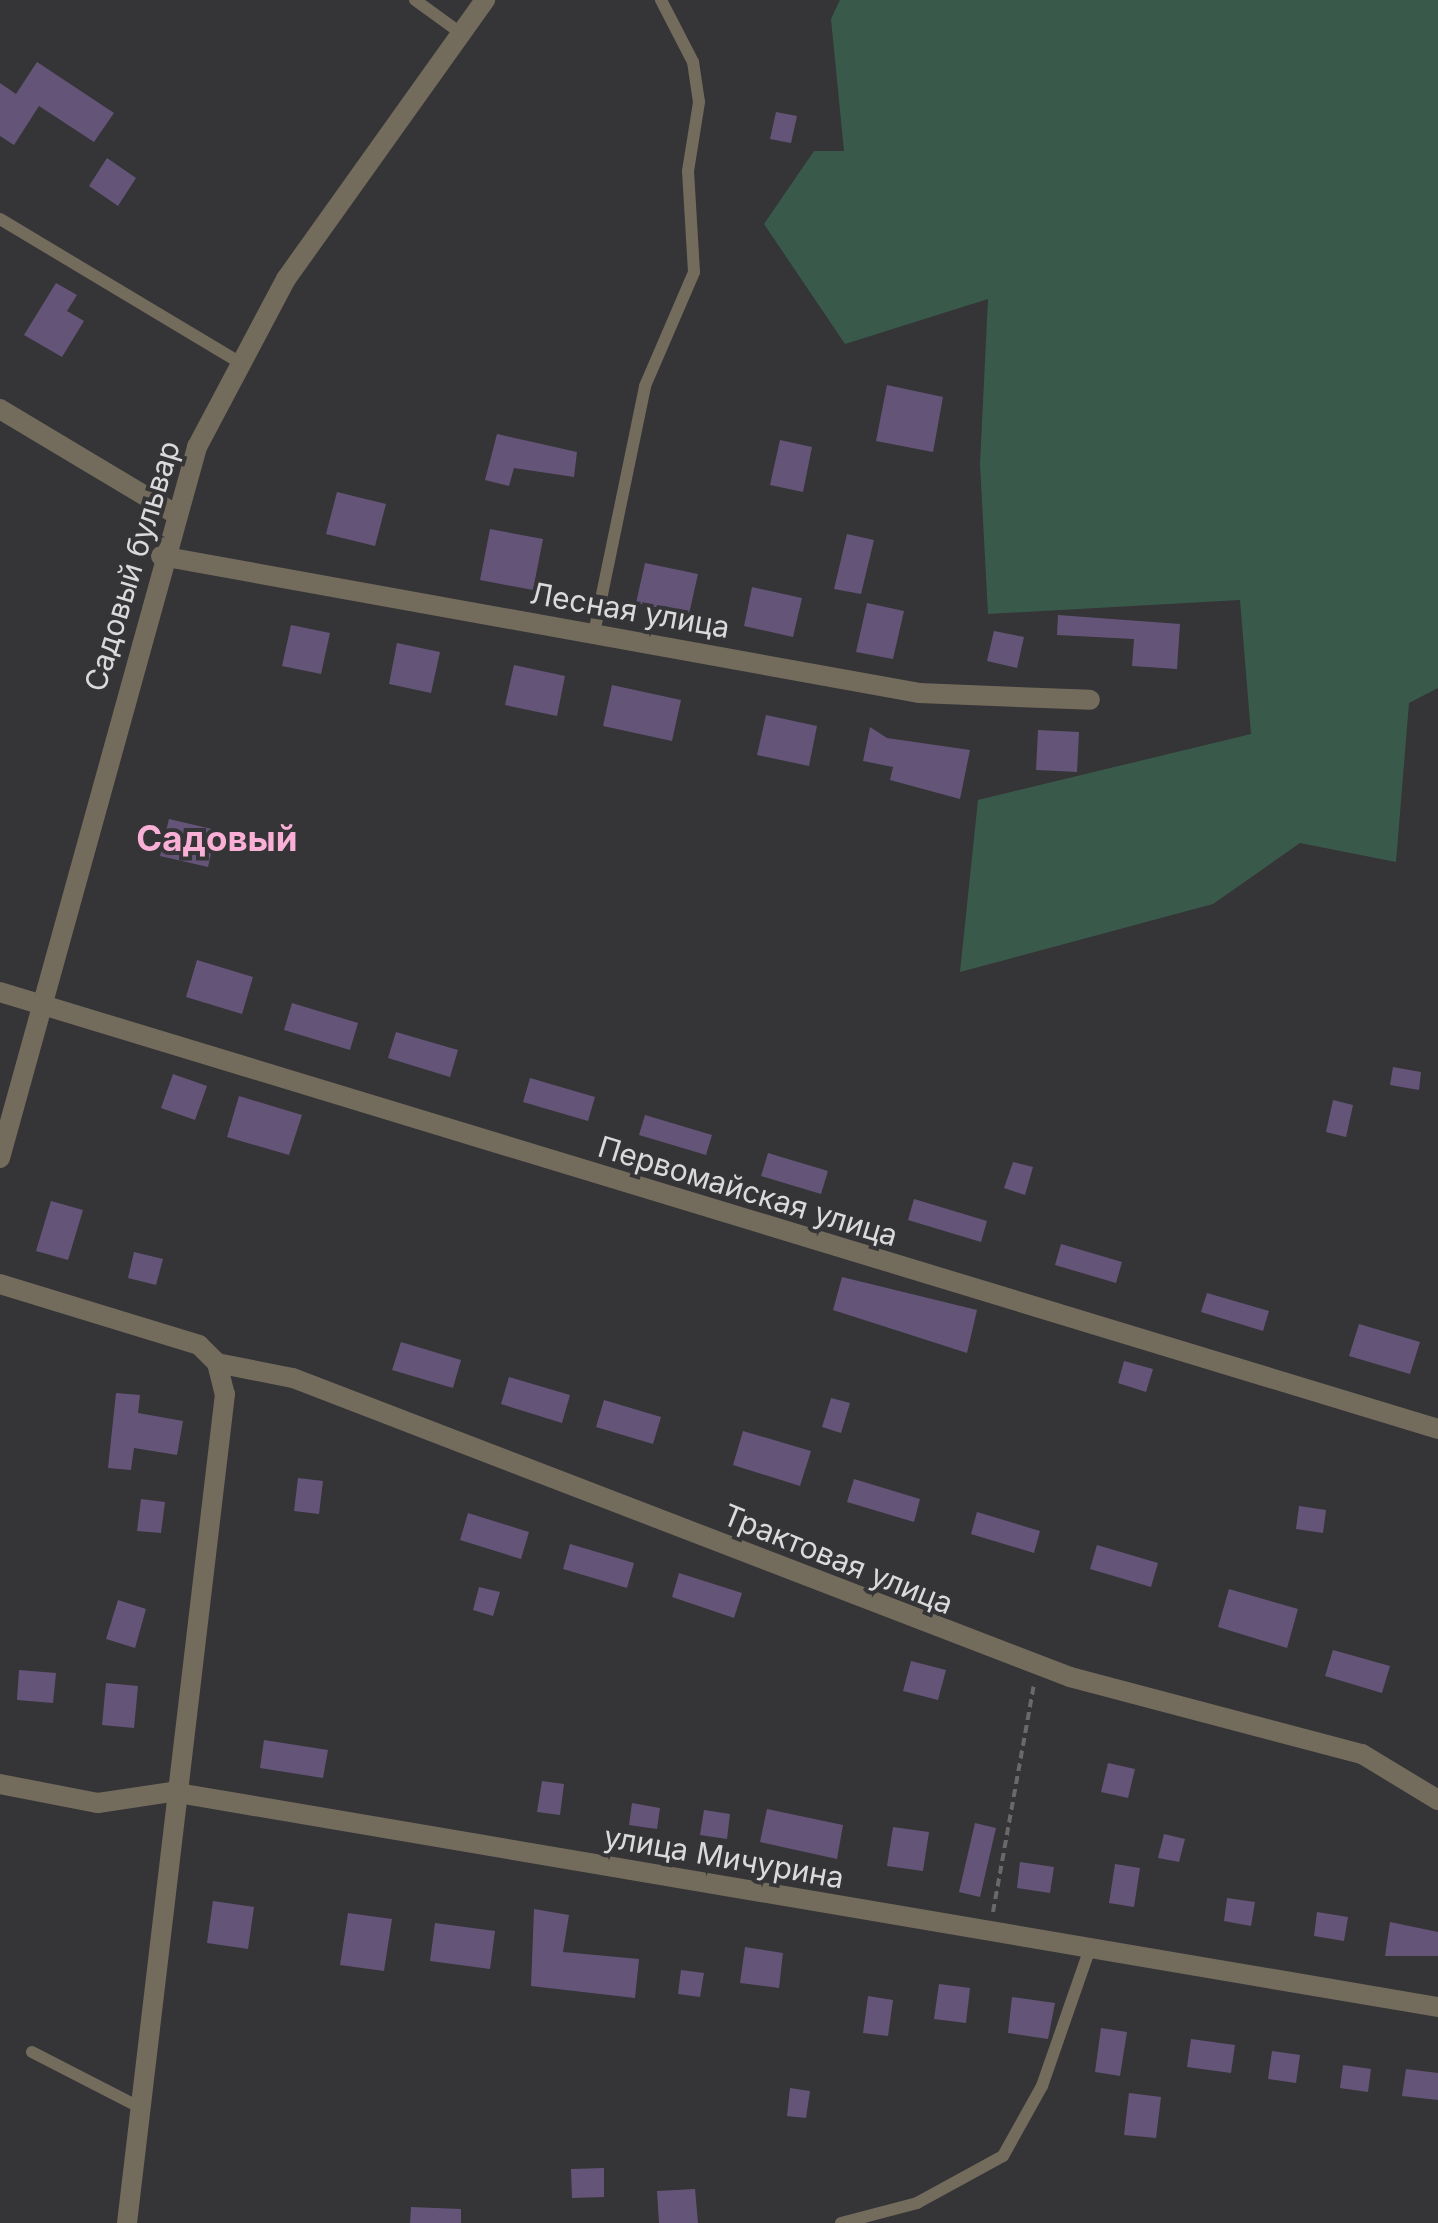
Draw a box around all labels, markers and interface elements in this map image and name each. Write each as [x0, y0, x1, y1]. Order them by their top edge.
street label: Садовый бульвар [77, 436, 187, 696]
street label: Лесная улица [527, 575, 733, 645]
district label: Садовый [136, 817, 298, 859]
street label: Первомайская улица [594, 1128, 902, 1254]
street label: Трактовая улица [718, 1496, 958, 1622]
street label: улица Мичурина [601, 1818, 847, 1896]

